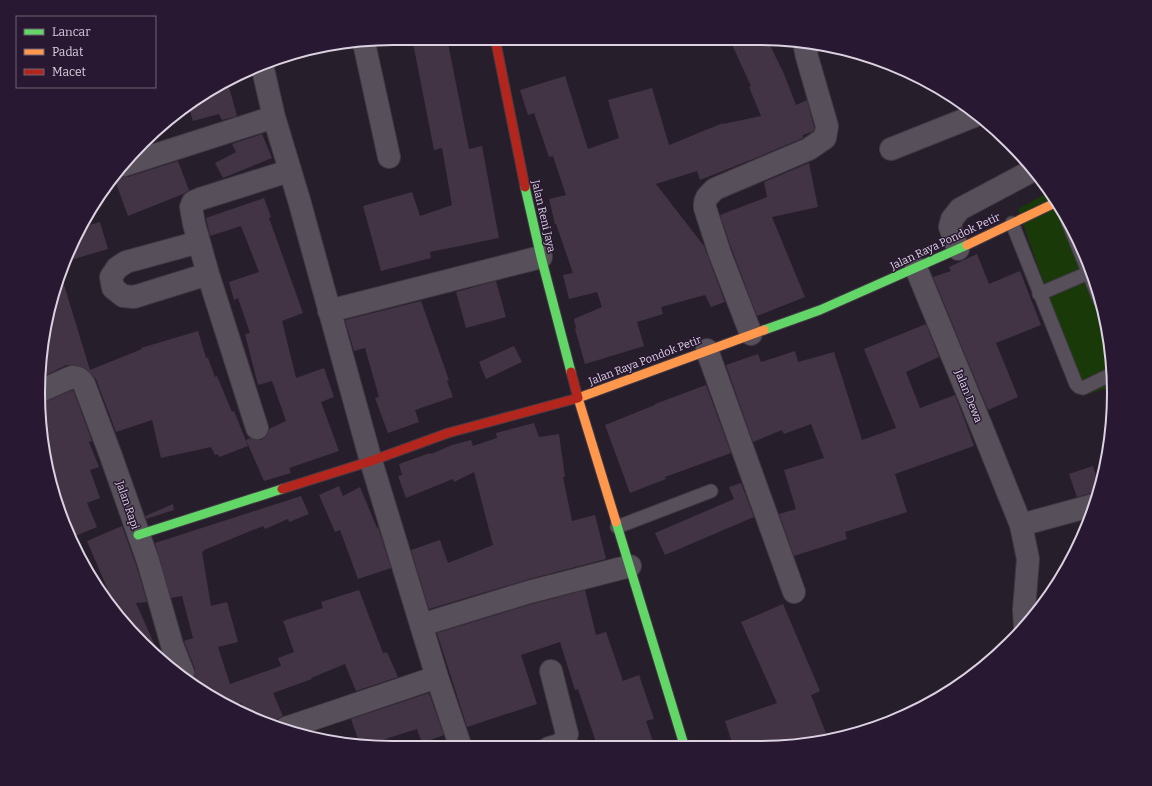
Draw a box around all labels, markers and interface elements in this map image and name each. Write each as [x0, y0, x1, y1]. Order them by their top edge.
legend [16, 16, 156, 88]
text: Lancar [52, 25, 91, 39]
text: Padat [52, 45, 84, 59]
text: Macet [52, 65, 87, 79]
street label: Jalan Reni Jaya [529, 178, 558, 254]
street label: Jalan Raya Pondok Petir [887, 210, 1002, 273]
street label: Jalan Raya Pondok Petir [586, 333, 703, 388]
street label: Jalan Dewa [952, 367, 985, 425]
street label: Jalan Rapi [113, 478, 142, 532]

